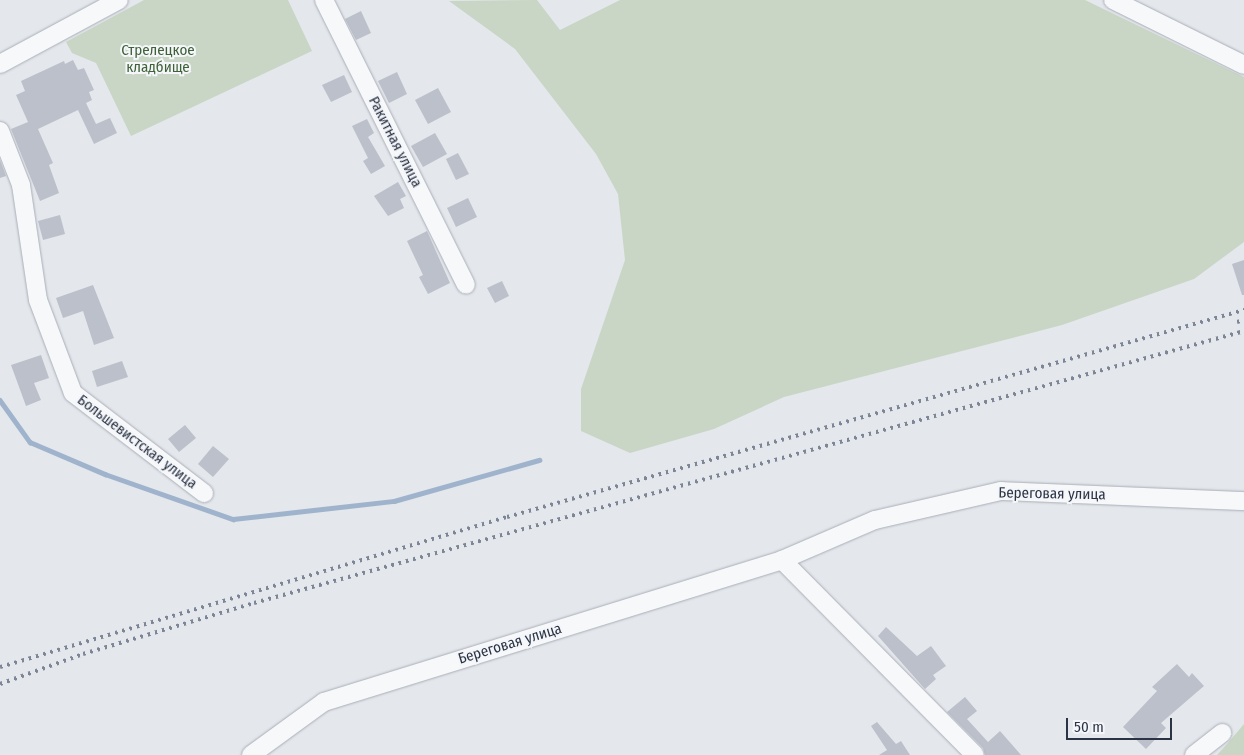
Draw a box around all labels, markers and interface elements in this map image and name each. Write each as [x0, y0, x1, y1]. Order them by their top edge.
park label: Стрелецкое кладбище [121, 41, 195, 76]
street label: Ракитная улица [364, 94, 426, 190]
street label: Большевистская улица [74, 391, 200, 493]
street label: Береговая улица [998, 484, 1106, 504]
street label: Береговая улица [456, 620, 564, 668]
scale bar [1069, 708, 1175, 740]
text: 50 m [1074, 718, 1104, 736]

